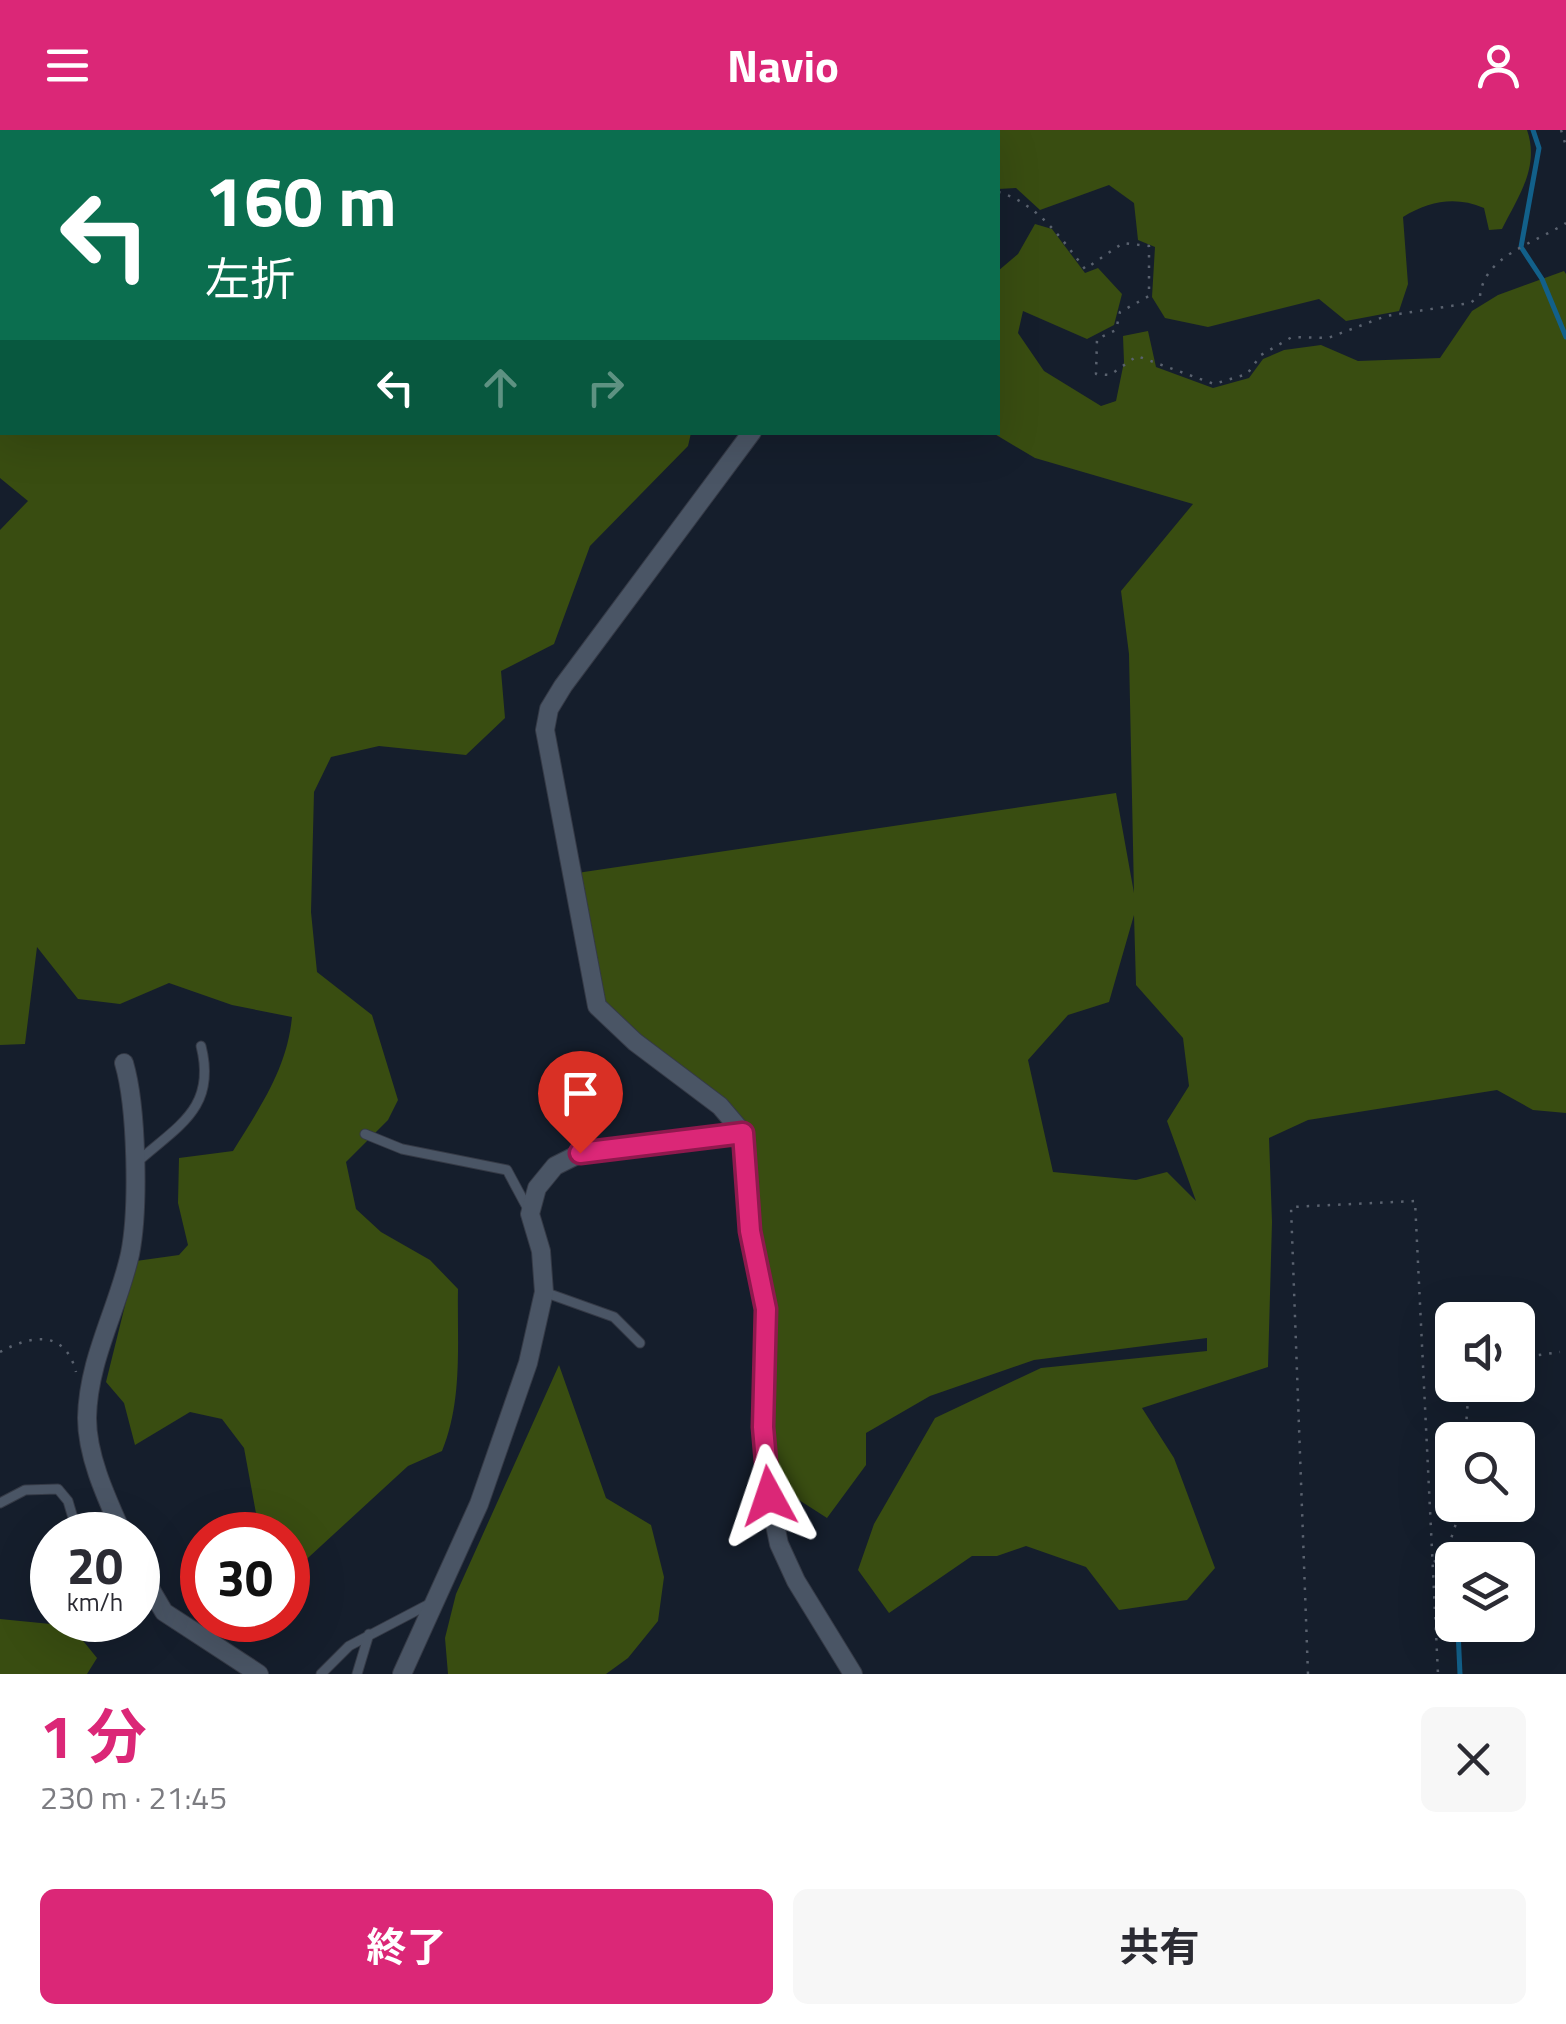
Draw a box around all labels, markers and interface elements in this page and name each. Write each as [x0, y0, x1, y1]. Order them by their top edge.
text: Navio [727, 31, 839, 99]
icon: menu [40, 38, 95, 93]
icon: person [1471, 38, 1526, 93]
text: 160 m [205, 147, 397, 253]
icon: left [40, 170, 170, 300]
text: 左折 [205, 244, 295, 312]
icon: left [368, 360, 423, 415]
icon: ahead [473, 360, 528, 415]
icon: right [578, 360, 633, 415]
pin [538, 1051, 623, 1154]
icon: arrive [553, 1066, 608, 1121]
map controls [1435, 1302, 1535, 1642]
button: sound [1435, 1302, 1535, 1402]
button: search [1435, 1422, 1535, 1522]
position arrow [717, 1444, 821, 1548]
speed limit sign: 30 [180, 1512, 310, 1642]
text: 20 [67, 1527, 123, 1603]
button: layers [1435, 1542, 1535, 1642]
text: km/h [67, 1583, 123, 1621]
text: 1 分 [40, 1690, 147, 1781]
button: close [1421, 1707, 1526, 1812]
text: 230 m · 21:45 [40, 1773, 227, 1821]
button: 終了 [40, 1889, 773, 2004]
button: 共有 [793, 1889, 1526, 2004]

